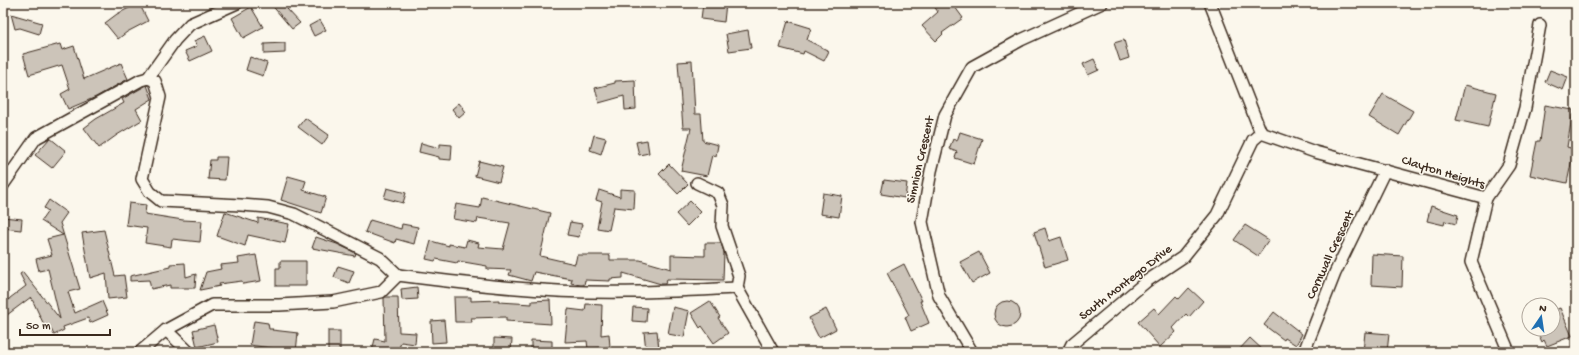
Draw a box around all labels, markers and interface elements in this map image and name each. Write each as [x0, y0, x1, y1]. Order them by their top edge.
street label: Simnion Crescent [904, 113, 939, 205]
street label: Clayton Heights [1400, 153, 1488, 193]
street label: Cornwall Crescent [1304, 207, 1359, 302]
street label: South Montego Drive [1077, 242, 1176, 324]
north arrow [1521, 297, 1561, 337]
text: N [1538, 303, 1548, 316]
scale bar [20, 311, 110, 337]
text: 50 m [26, 320, 51, 334]

